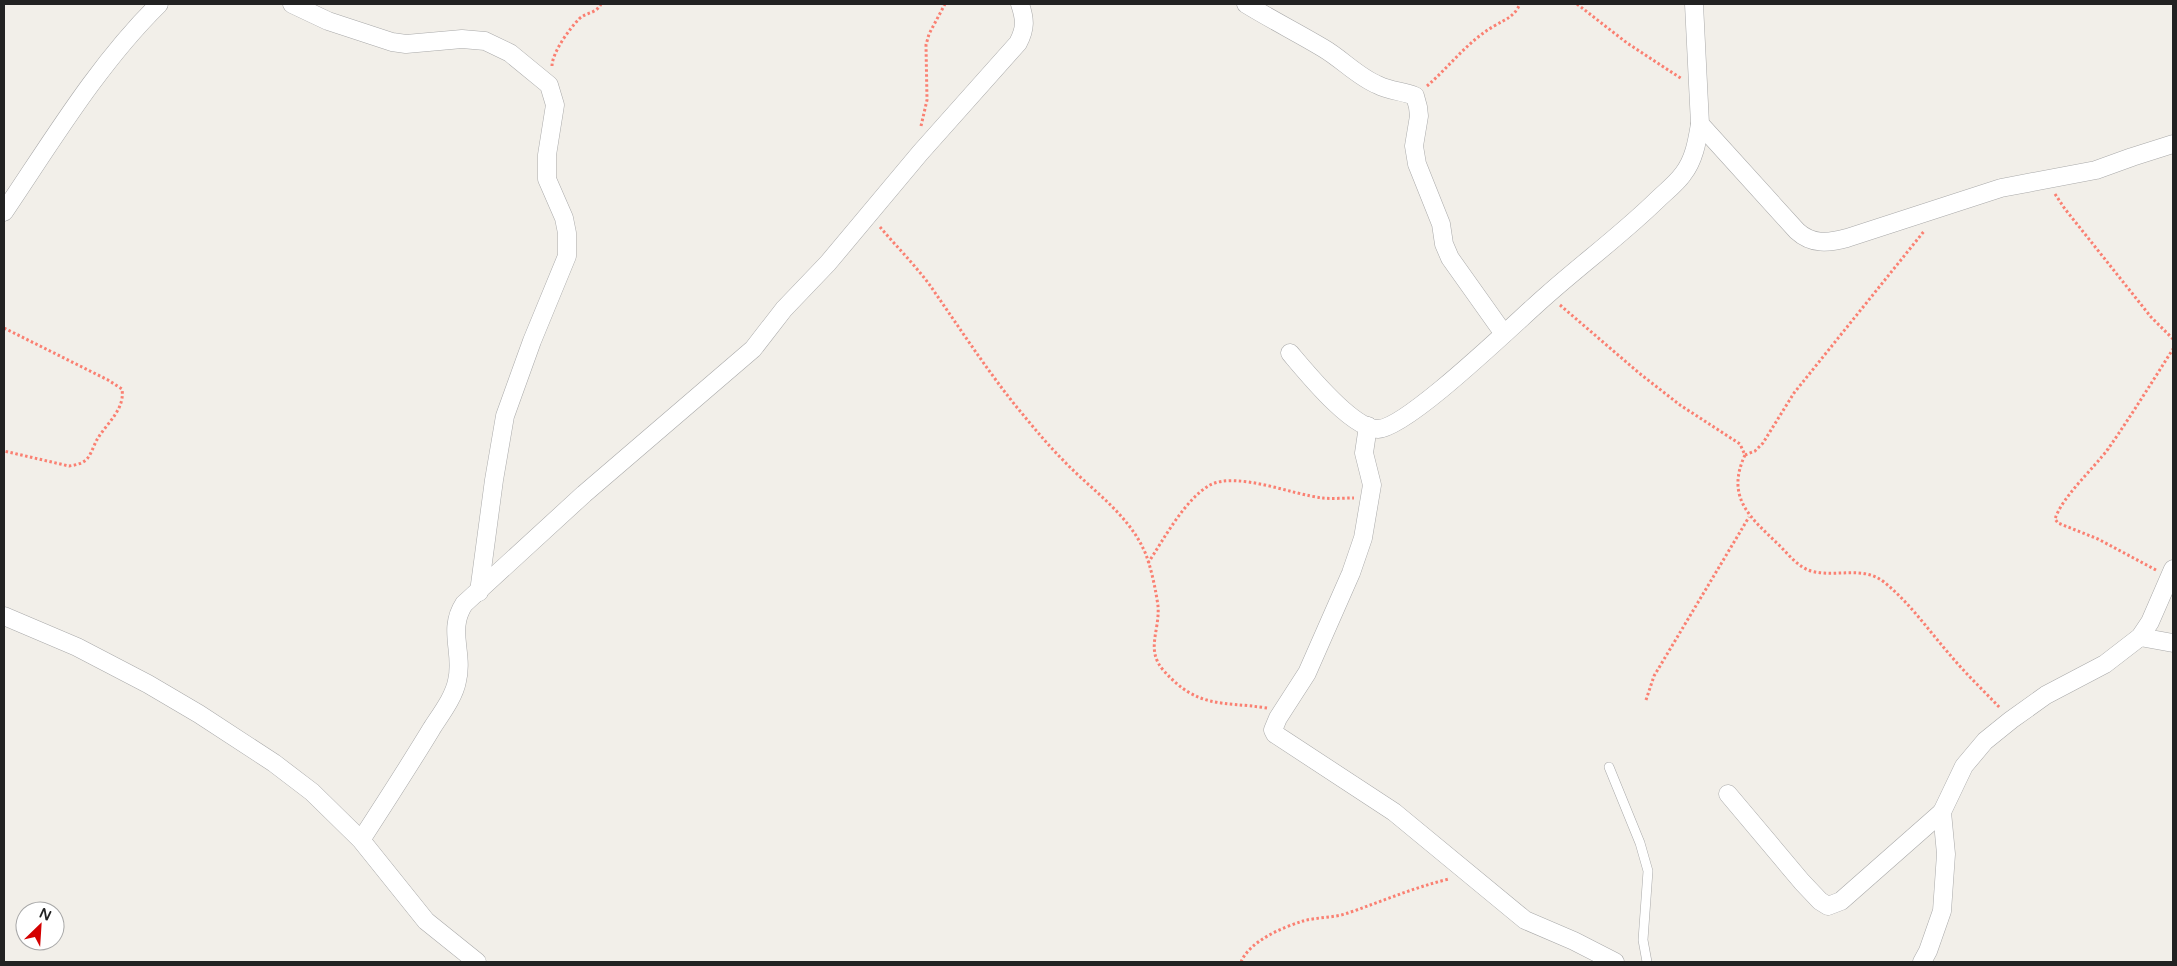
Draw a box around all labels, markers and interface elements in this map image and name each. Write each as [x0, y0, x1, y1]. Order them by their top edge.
north arrow [15, 901, 65, 951]
text: N [37, 905, 54, 925]

